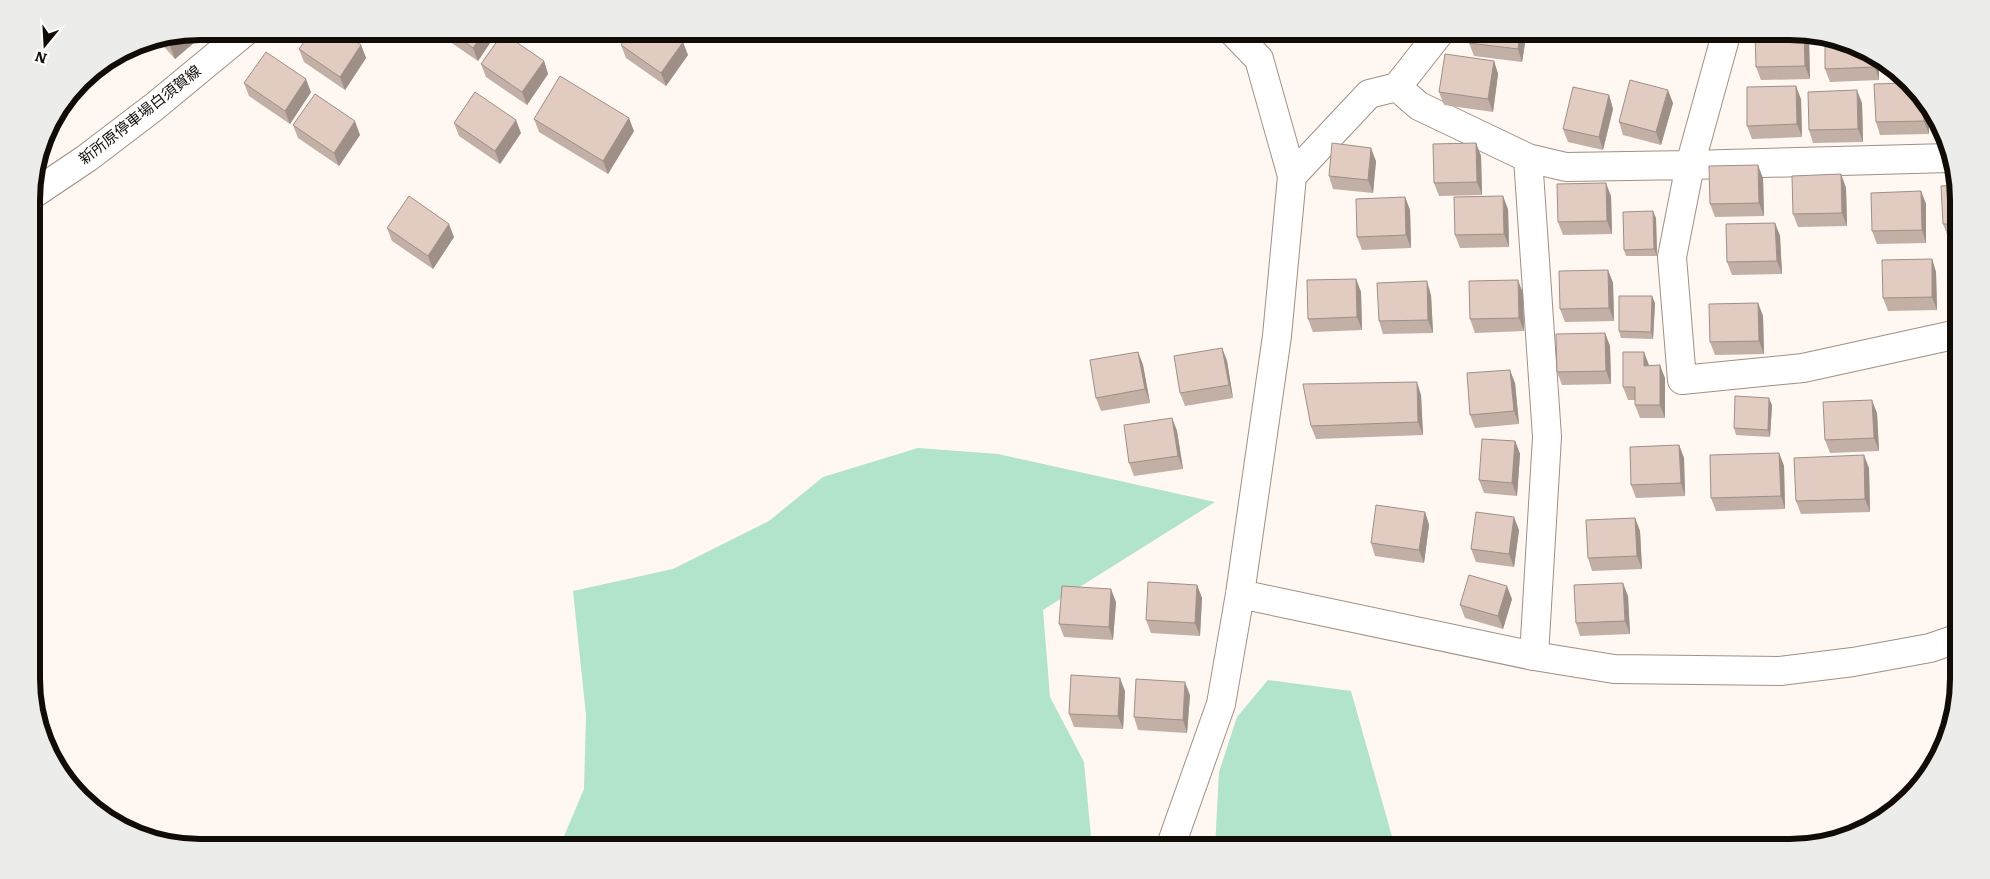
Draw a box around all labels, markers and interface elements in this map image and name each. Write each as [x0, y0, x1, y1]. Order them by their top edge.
north arrow [20, 20, 70, 70]
text: N [32, 47, 49, 70]
street label: 新所原停車場白須賀線 [73, 59, 205, 169]

